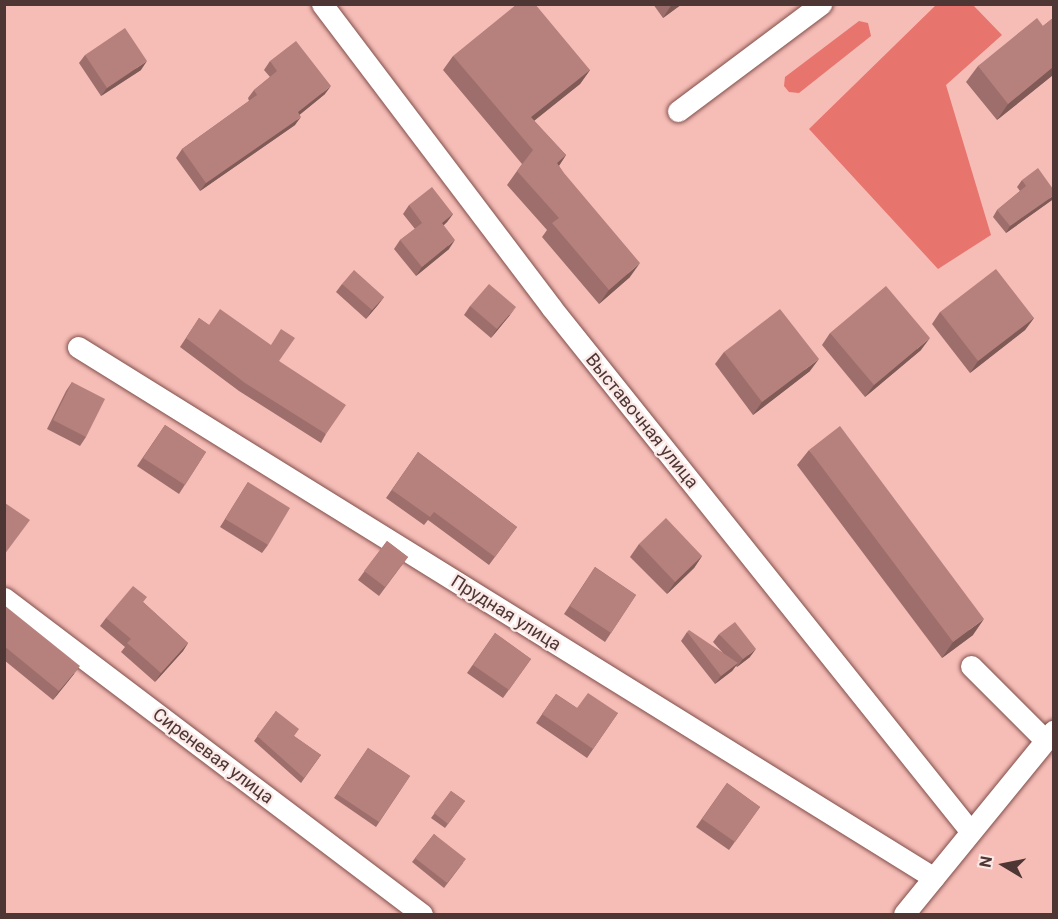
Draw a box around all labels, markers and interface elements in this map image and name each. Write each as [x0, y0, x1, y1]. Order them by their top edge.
street label: Выставочная улица [581, 349, 703, 493]
street label: Прудная улица [447, 571, 565, 655]
street label: Сиреневая улица [148, 704, 278, 808]
north arrow [974, 835, 1034, 895]
text: N [975, 855, 996, 869]

